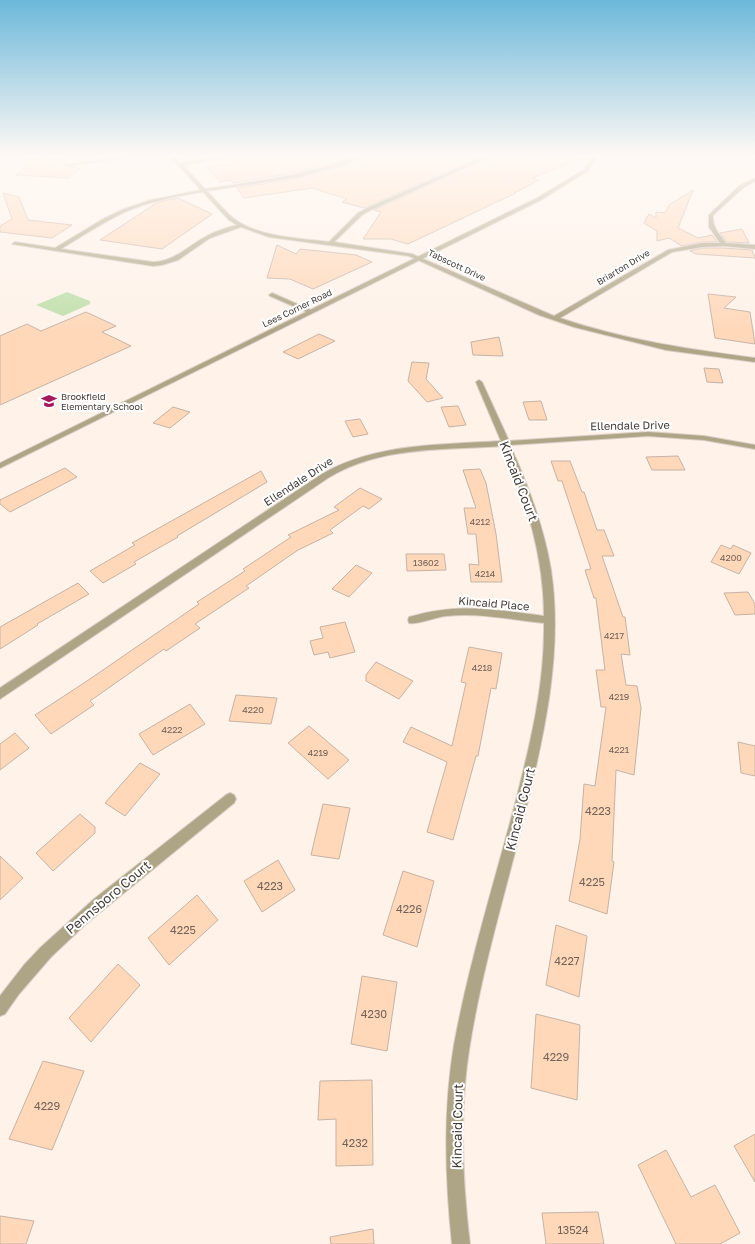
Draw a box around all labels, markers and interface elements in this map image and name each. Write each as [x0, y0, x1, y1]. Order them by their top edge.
street label: Tabscott Drive [427, 247, 487, 283]
street label: Briarton Drive [595, 247, 651, 287]
street label: Lees Corner Road [260, 286, 334, 330]
place label: Brookfield Elementary School [61, 391, 143, 412]
school or university icon: Brookfield Elementary School [40, 392, 58, 410]
street label: Ellendale Drive [590, 418, 670, 432]
street label: Kincaid Court [496, 439, 542, 523]
street label: Ellendale Drive [261, 454, 335, 508]
house number: 4212 [470, 516, 490, 527]
house number: 4200 [720, 552, 742, 563]
house number: 13602 [413, 557, 439, 568]
house number: 4214 [475, 568, 496, 579]
street label: Kincaid Place [458, 593, 530, 613]
house number: 4217 [604, 630, 624, 641]
house number: 4218 [472, 662, 492, 673]
house number: 4219 [609, 691, 629, 702]
house number: 4220 [242, 704, 264, 715]
house number: 4222 [161, 724, 183, 735]
house number: 4221 [609, 744, 630, 755]
house number: 4219 [308, 747, 328, 758]
street label: Kincaid Court [502, 766, 538, 852]
house number: 4223 [585, 804, 611, 817]
street label: Pennsboro Court [62, 857, 154, 937]
house number: 4225 [579, 875, 605, 888]
house number: 4223 [257, 879, 283, 892]
house number: 4226 [396, 902, 422, 915]
house number: 4225 [170, 923, 196, 936]
house number: 4227 [554, 954, 580, 967]
house number: 4230 [361, 1007, 387, 1020]
house number: 4229 [543, 1050, 569, 1063]
street label: Kincaid Court [448, 1084, 466, 1168]
house number: 4229 [34, 1099, 60, 1112]
house number: 4232 [342, 1136, 368, 1149]
house number: 13524 [557, 1223, 589, 1236]

